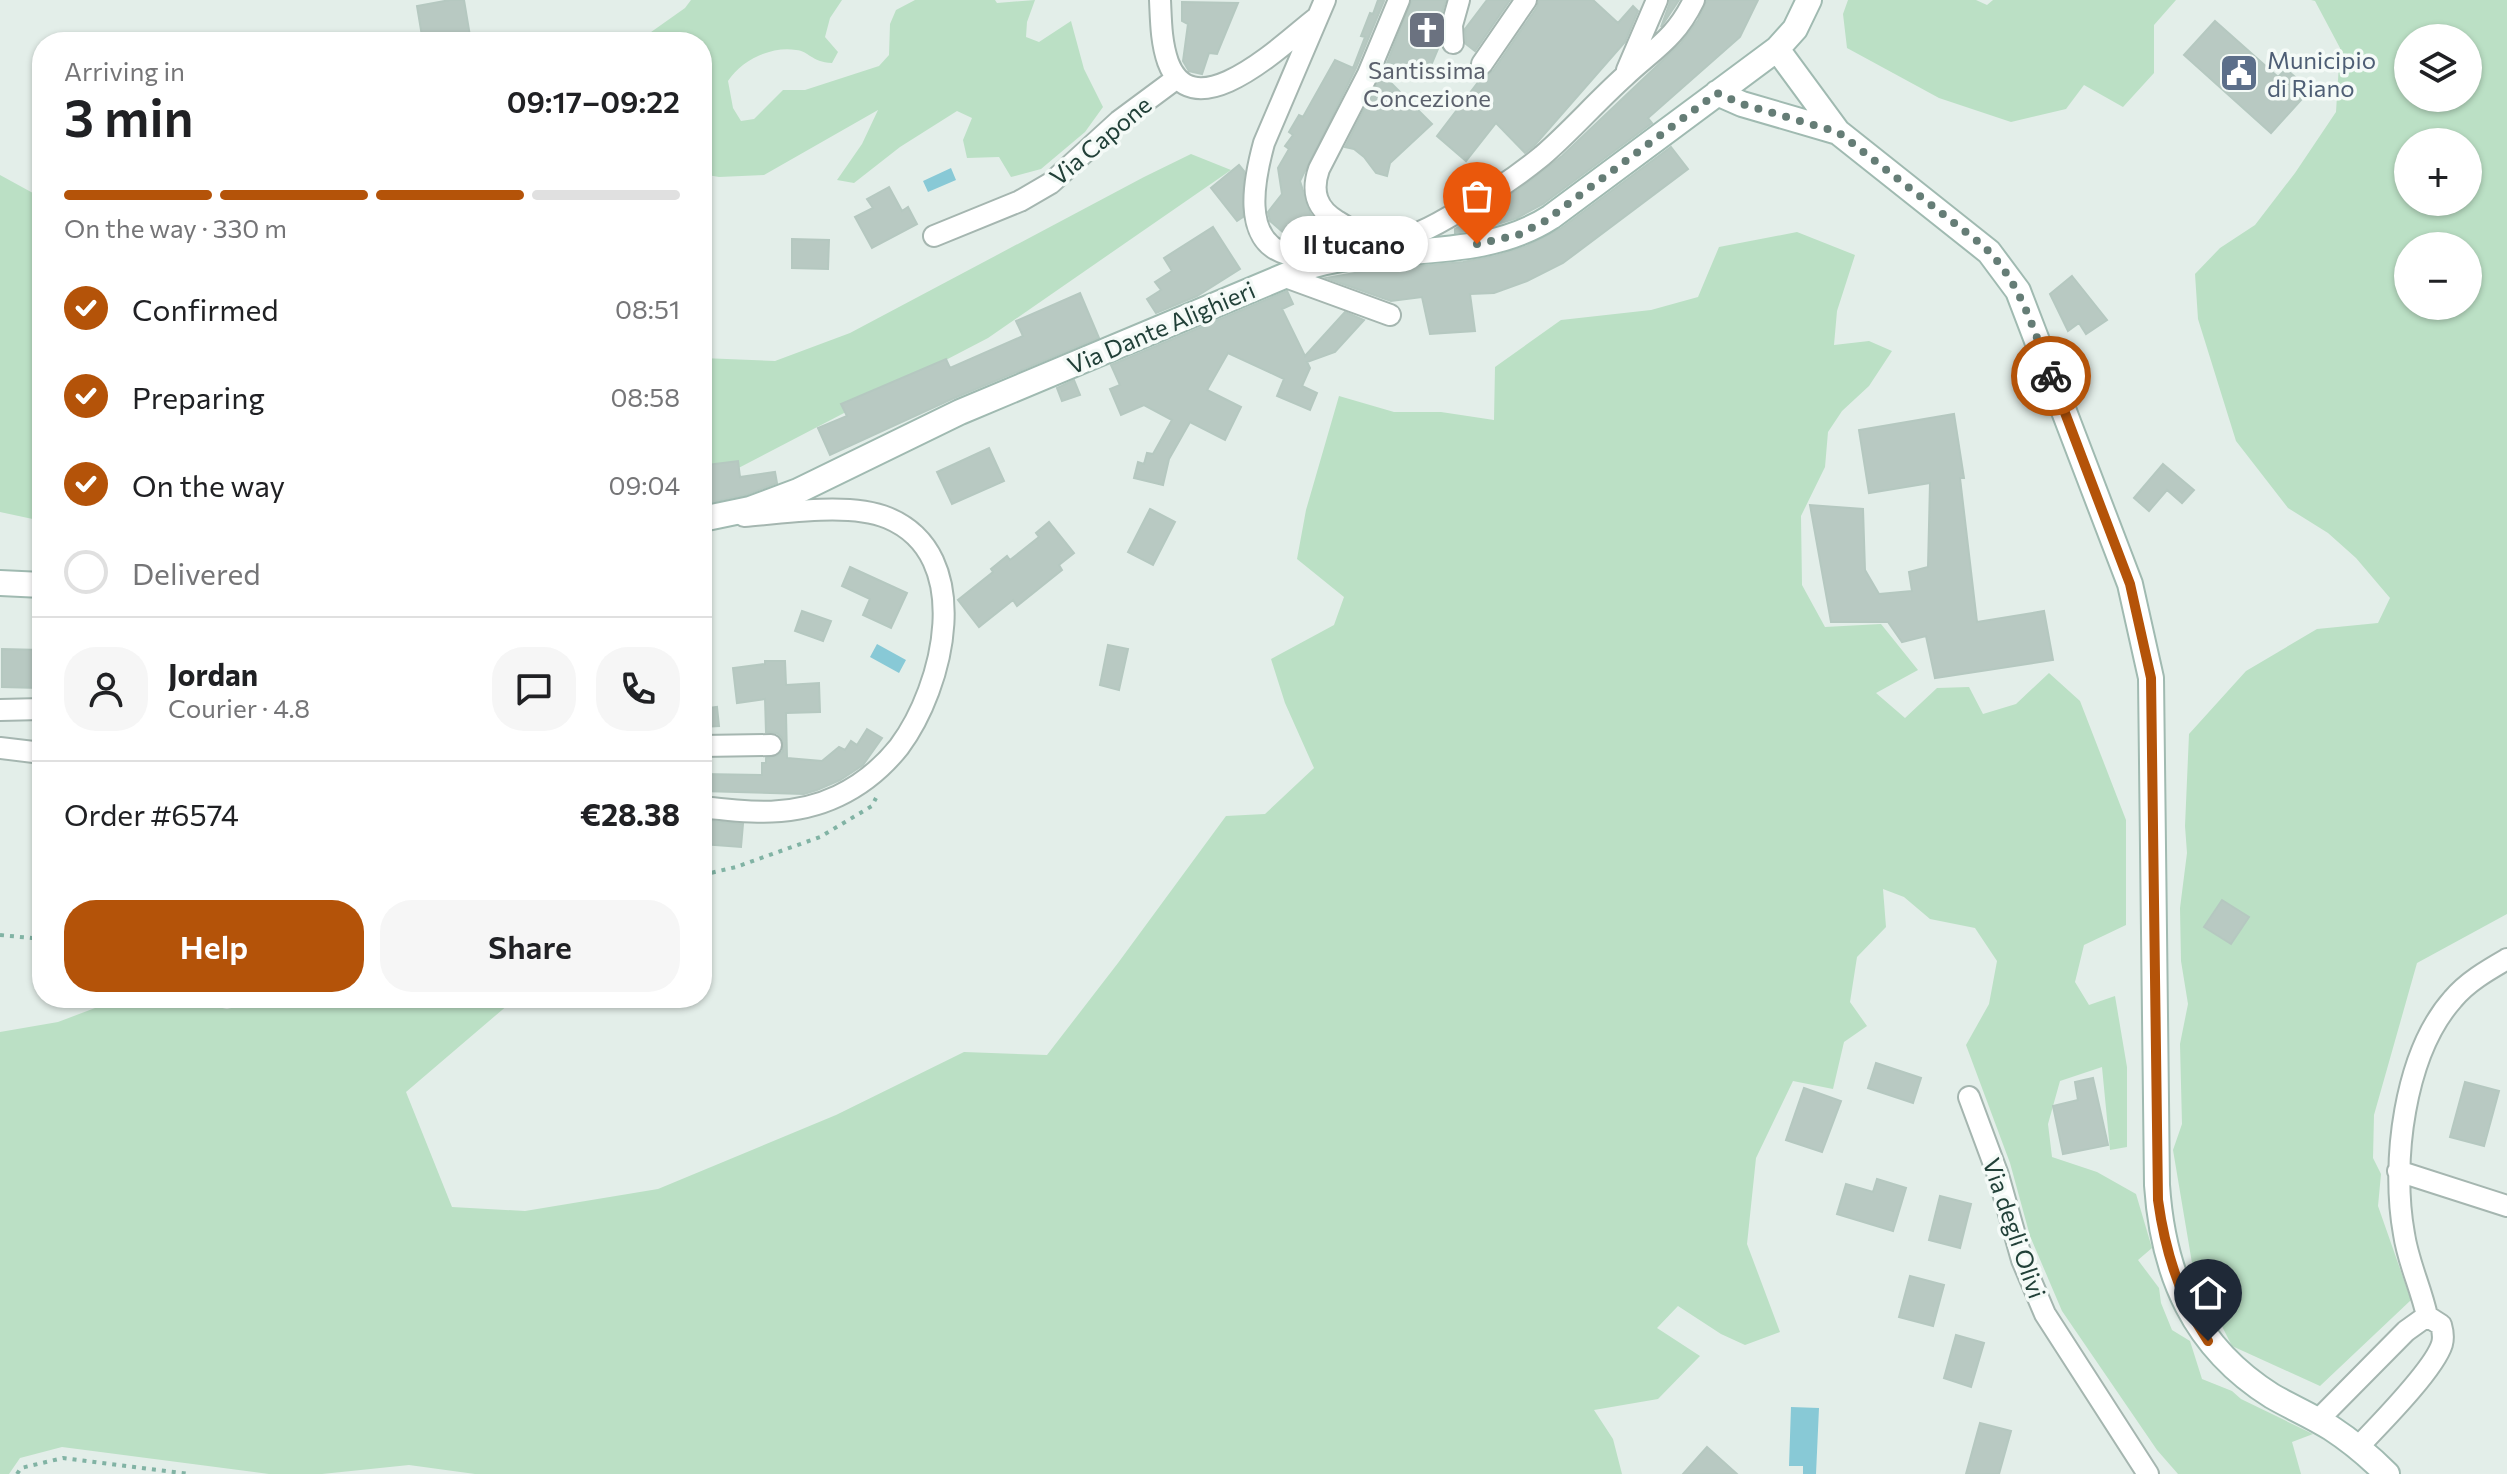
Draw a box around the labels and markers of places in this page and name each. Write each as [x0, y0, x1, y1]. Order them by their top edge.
church icon: Santissima Concezione [1406, 9, 1448, 51]
place label: Municipio di Riano [2267, 45, 2376, 102]
public building icon: Municipio di Riano [2218, 52, 2260, 94]
place label: Santissima Concezione [1363, 55, 1491, 112]
pin [1443, 162, 1511, 244]
callout: Il tucano [1281, 216, 1429, 272]
pin [2174, 1259, 2242, 1341]

